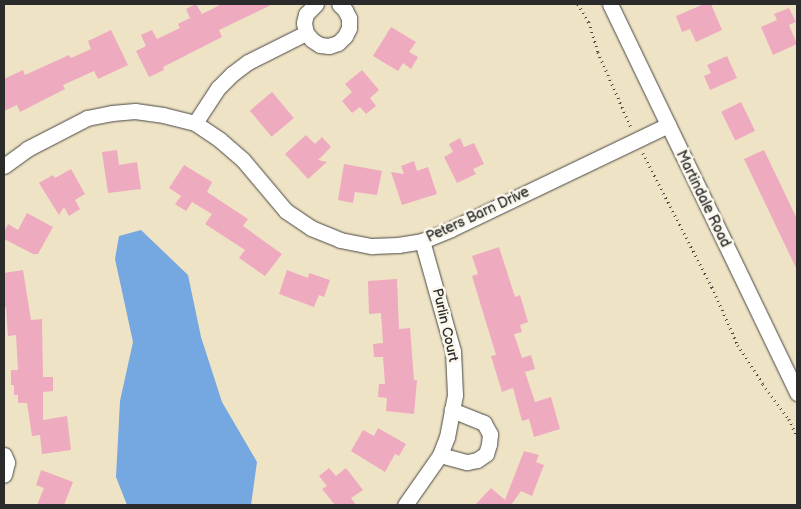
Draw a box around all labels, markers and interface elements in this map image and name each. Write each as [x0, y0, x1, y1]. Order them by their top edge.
street label: Martindale Road [672, 148, 734, 250]
street label: Peters Barn Drive [424, 184, 532, 246]
street label: Purlin Court [428, 287, 462, 363]

